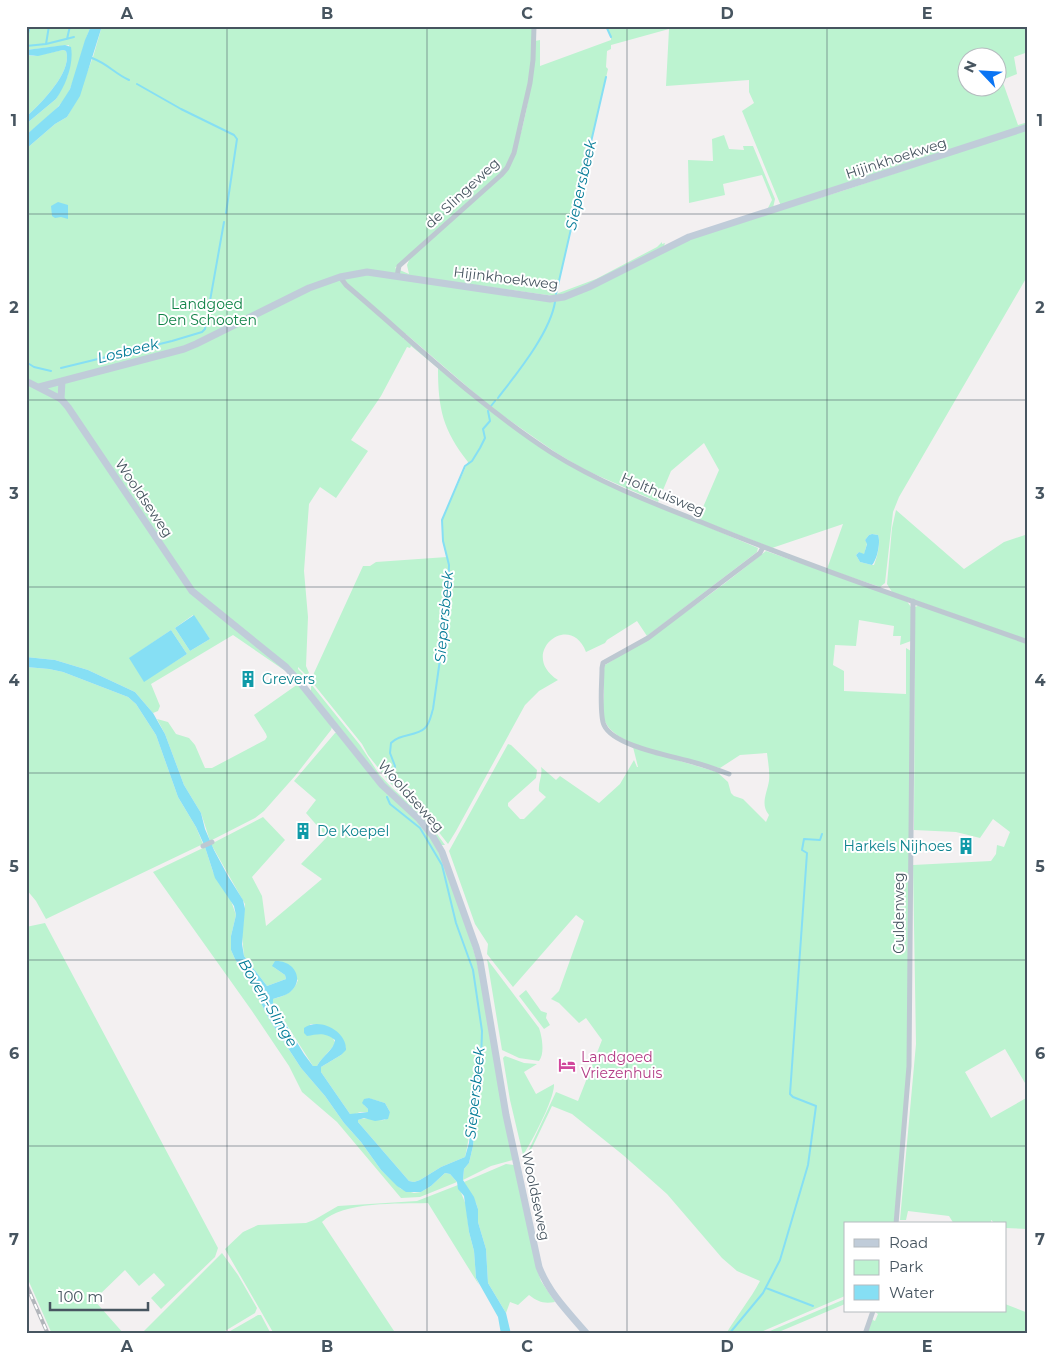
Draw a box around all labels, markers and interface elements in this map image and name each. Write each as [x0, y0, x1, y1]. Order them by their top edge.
text: A [120, 4, 134, 23]
text: B [321, 4, 333, 23]
text: C [521, 4, 533, 23]
text: D [720, 4, 734, 23]
text: E [922, 4, 932, 23]
north arrow [956, 48, 1006, 98]
text: N [960, 58, 981, 75]
text: 1 [11, 111, 17, 130]
text: 1 [1037, 111, 1043, 130]
street label: Hijinkhoekweg [843, 133, 949, 183]
water label: Siepersbeek [561, 137, 600, 232]
street label: de Slingeweg [421, 154, 503, 232]
street label: Hijinkhoekweg [453, 263, 559, 293]
park label: Landgoed Den Schooten [157, 295, 257, 329]
text: 2 [9, 298, 19, 317]
text: 2 [1035, 298, 1045, 317]
water label: Losbeek [95, 333, 162, 367]
street label: Wooldseweg [111, 455, 177, 541]
street label: Holthuisweg [619, 468, 707, 520]
text: 3 [8, 484, 19, 503]
text: 3 [1034, 484, 1045, 503]
water label: Siepersbeek [430, 569, 457, 664]
building icon: Grevers [238, 669, 258, 689]
place label: Grevers [262, 670, 315, 688]
text: 4 [8, 671, 20, 690]
text: 4 [1034, 671, 1046, 690]
street label: Wooldseweg [374, 756, 448, 836]
building icon: De Koepel [293, 821, 313, 841]
place label: De Koepel [317, 822, 389, 840]
building icon: Harkels Nijhoes [956, 836, 976, 856]
place label: Harkels Nijhoes [844, 837, 952, 855]
text: 5 [9, 857, 19, 876]
text: 5 [1035, 857, 1045, 876]
street label: Guldenweg [890, 872, 908, 954]
water label: Boven-Slinge [235, 955, 302, 1050]
text: 6 [9, 1044, 19, 1063]
text: 6 [1035, 1044, 1045, 1063]
water label: Siepersbeek [460, 1045, 489, 1140]
place label: Landgoed Vriezenhuis [581, 1048, 663, 1082]
hotel icon: Landgoed Vriezenhuis [557, 1055, 577, 1075]
street label: Wooldseweg [518, 1150, 554, 1242]
legend [844, 1222, 1006, 1312]
text: 7 [9, 1230, 19, 1249]
text: 7 [1035, 1230, 1045, 1249]
text: Road [889, 1233, 928, 1252]
text: Park [889, 1257, 923, 1276]
scale bar [50, 1280, 148, 1312]
text: Water [889, 1283, 935, 1302]
text: 100 m [58, 1287, 103, 1306]
text: A [120, 1337, 134, 1356]
text: B [321, 1337, 333, 1356]
text: C [521, 1337, 533, 1356]
text: D [720, 1337, 734, 1356]
text: E [922, 1337, 932, 1356]

